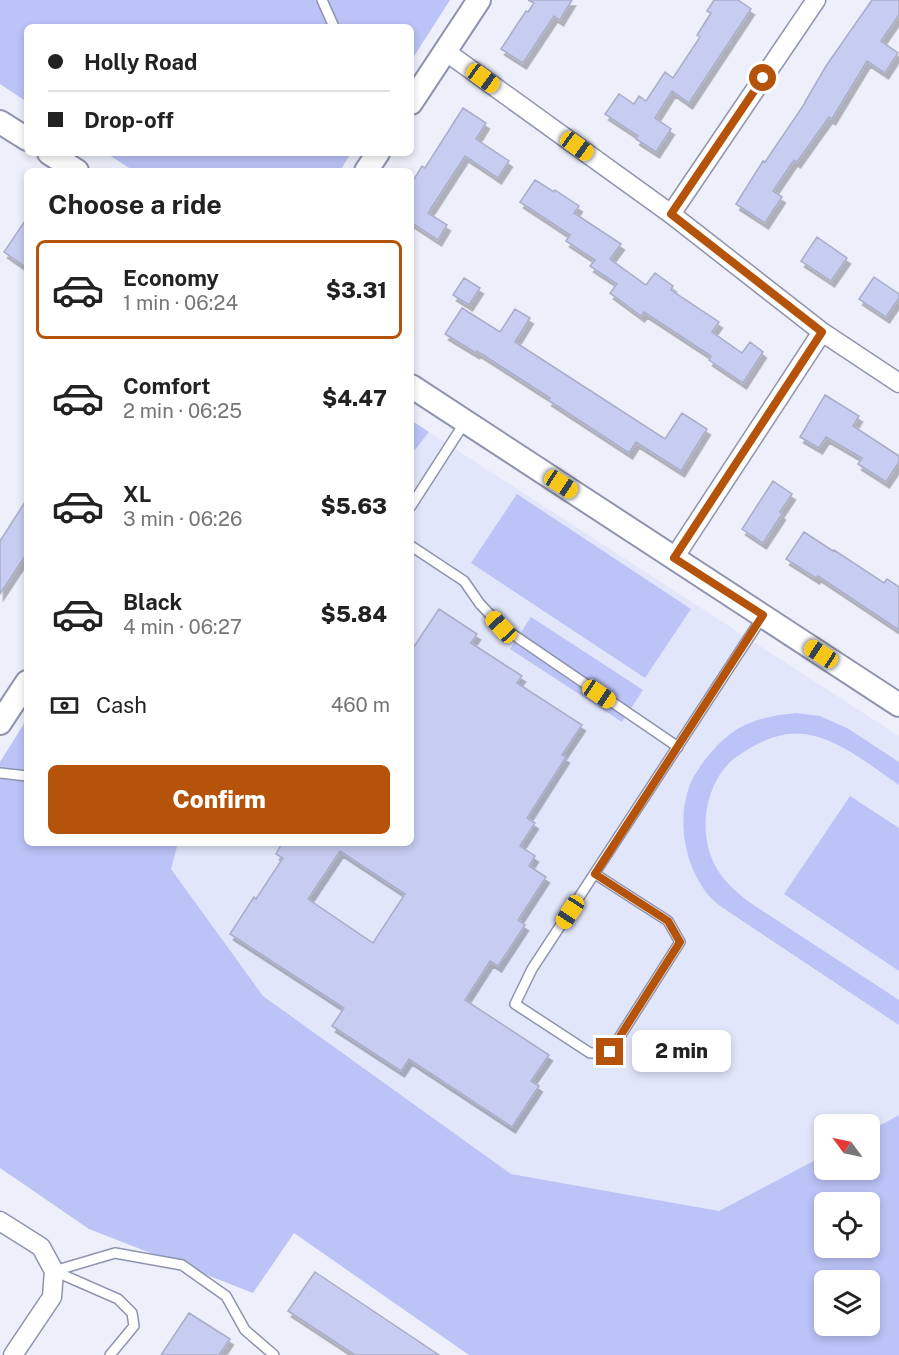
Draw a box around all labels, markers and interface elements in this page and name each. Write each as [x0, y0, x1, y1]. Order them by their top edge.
text: Holly Road [84, 49, 197, 75]
car [463, 60, 503, 96]
route start [749, 64, 776, 91]
text: Drop-off [84, 107, 174, 133]
car [557, 128, 597, 164]
text: Choose a ride [48, 188, 222, 220]
icon: car [51, 263, 105, 317]
text: Economy [123, 265, 219, 291]
text: $3.31 [326, 277, 387, 303]
text: 1 min · 06:24 [123, 291, 238, 315]
icon: car [51, 371, 105, 425]
text: Comfort [123, 373, 210, 399]
text: $4.47 [322, 385, 387, 411]
text: 2 min · 06:25 [123, 399, 242, 423]
car [541, 467, 581, 501]
icon: car [51, 479, 105, 533]
text: XL [123, 481, 151, 507]
text: $5.63 [320, 493, 387, 519]
text: 3 min · 06:26 [123, 507, 242, 531]
icon: car [51, 587, 105, 641]
text: Black [123, 589, 182, 615]
text: $5.84 [321, 601, 387, 627]
car [482, 608, 520, 646]
text: 4 min · 06:27 [123, 615, 242, 639]
car [801, 637, 841, 671]
car [579, 676, 619, 712]
icon: cash [48, 689, 81, 722]
text: Cash [96, 692, 147, 718]
text: 460 m [331, 693, 390, 717]
button: Confirm [48, 765, 390, 834]
car [553, 892, 587, 932]
callout: 2 min [631, 1031, 730, 1073]
route end [596, 1038, 623, 1065]
text: 2 min [655, 1039, 708, 1063]
north arrow [814, 1114, 880, 1180]
map controls [814, 1114, 880, 1336]
button: locate [814, 1192, 880, 1258]
button: layers [814, 1270, 880, 1336]

